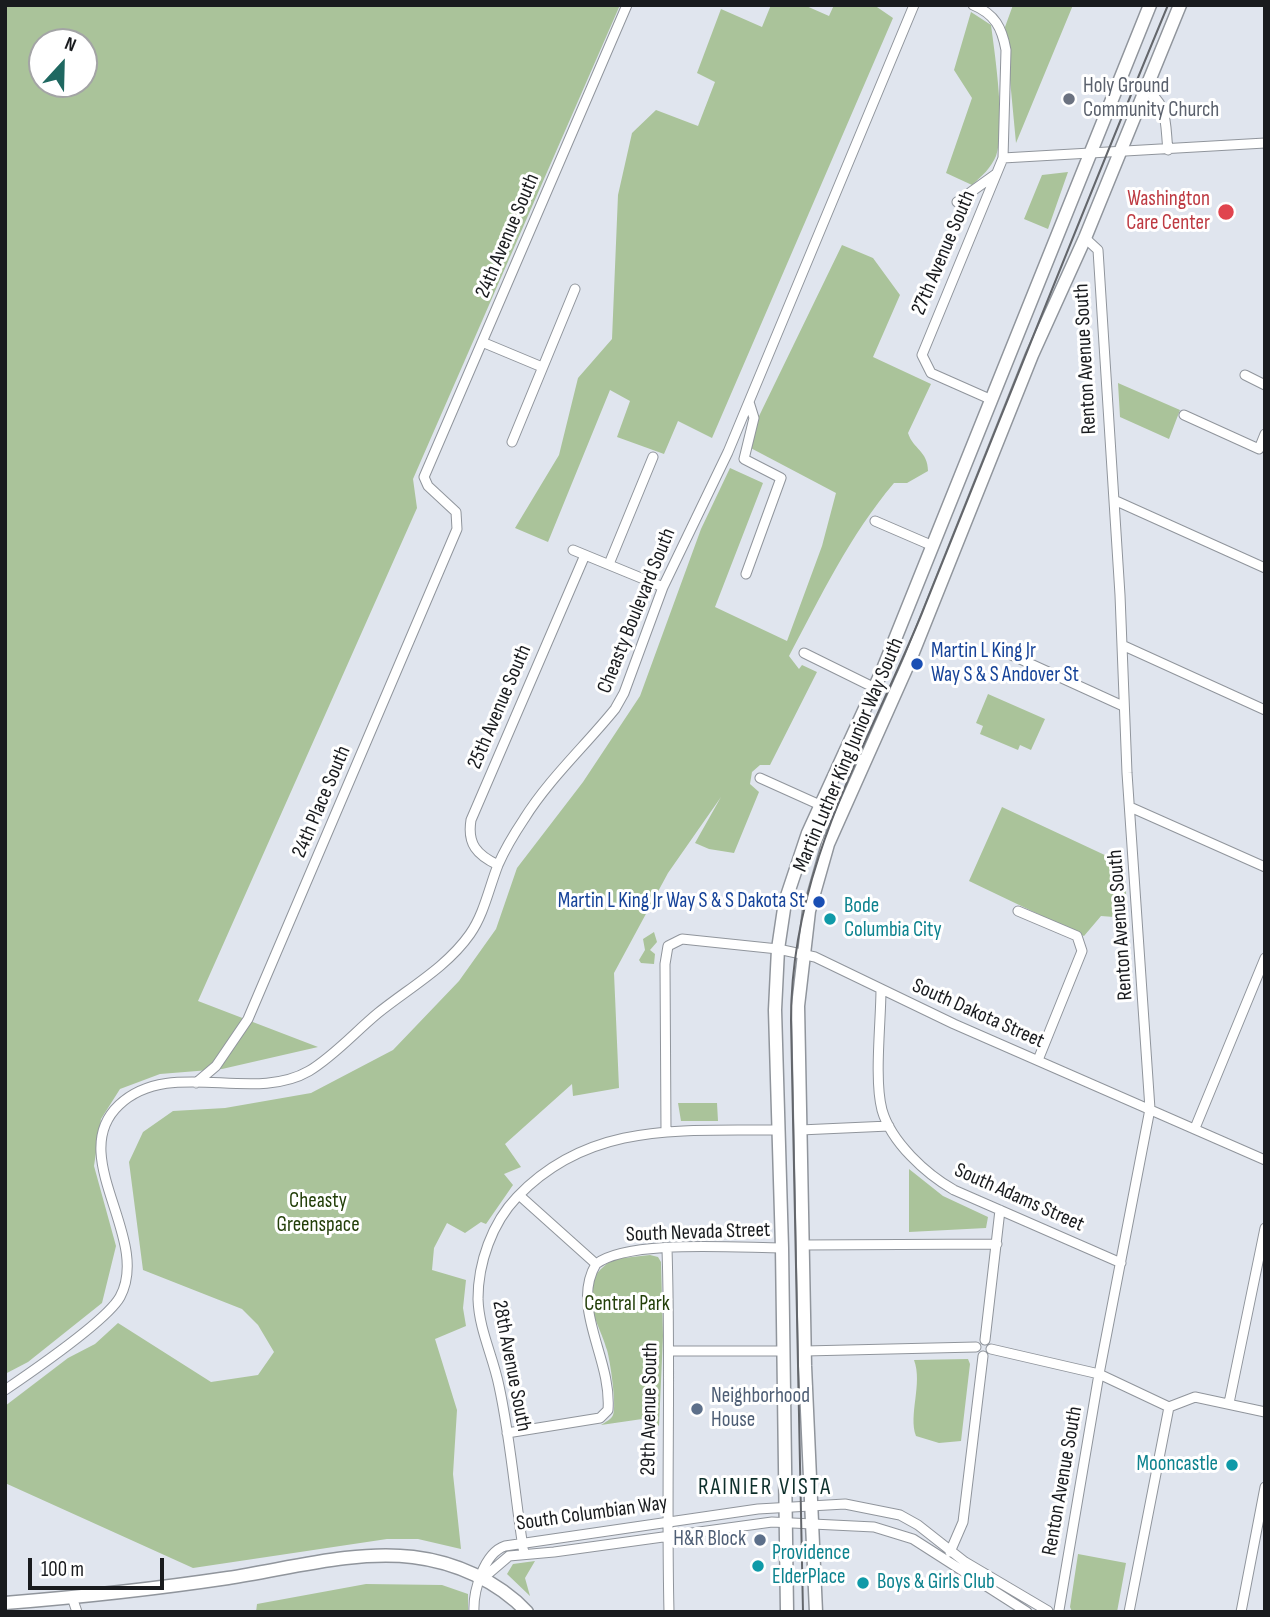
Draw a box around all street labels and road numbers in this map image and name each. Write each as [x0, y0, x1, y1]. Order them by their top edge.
street label: 24th Avenue South [470, 170, 546, 302]
street label: 27th Avenue South [907, 187, 981, 319]
street label: Renton Avenue South [1069, 283, 1103, 435]
street label: Cheasty Boulevard South [592, 525, 682, 697]
street label: Martin Luther King Junior Way South [788, 634, 910, 876]
street label: 25th Avenue South [463, 641, 537, 773]
street label: 24th Place South [287, 742, 357, 862]
street label: Renton Avenue South [1103, 849, 1139, 1001]
street label: South Dakota Street [908, 974, 1048, 1054]
street label: South Adams Street [950, 1158, 1088, 1238]
street label: South Nevada Street [625, 1218, 771, 1248]
street label: 28th Avenue South [486, 1298, 536, 1434]
street label: 29th Avenue South [636, 1342, 664, 1476]
street label: Renton Avenue South [1037, 1405, 1089, 1557]
street label: South Columbian Way [515, 1491, 669, 1537]

